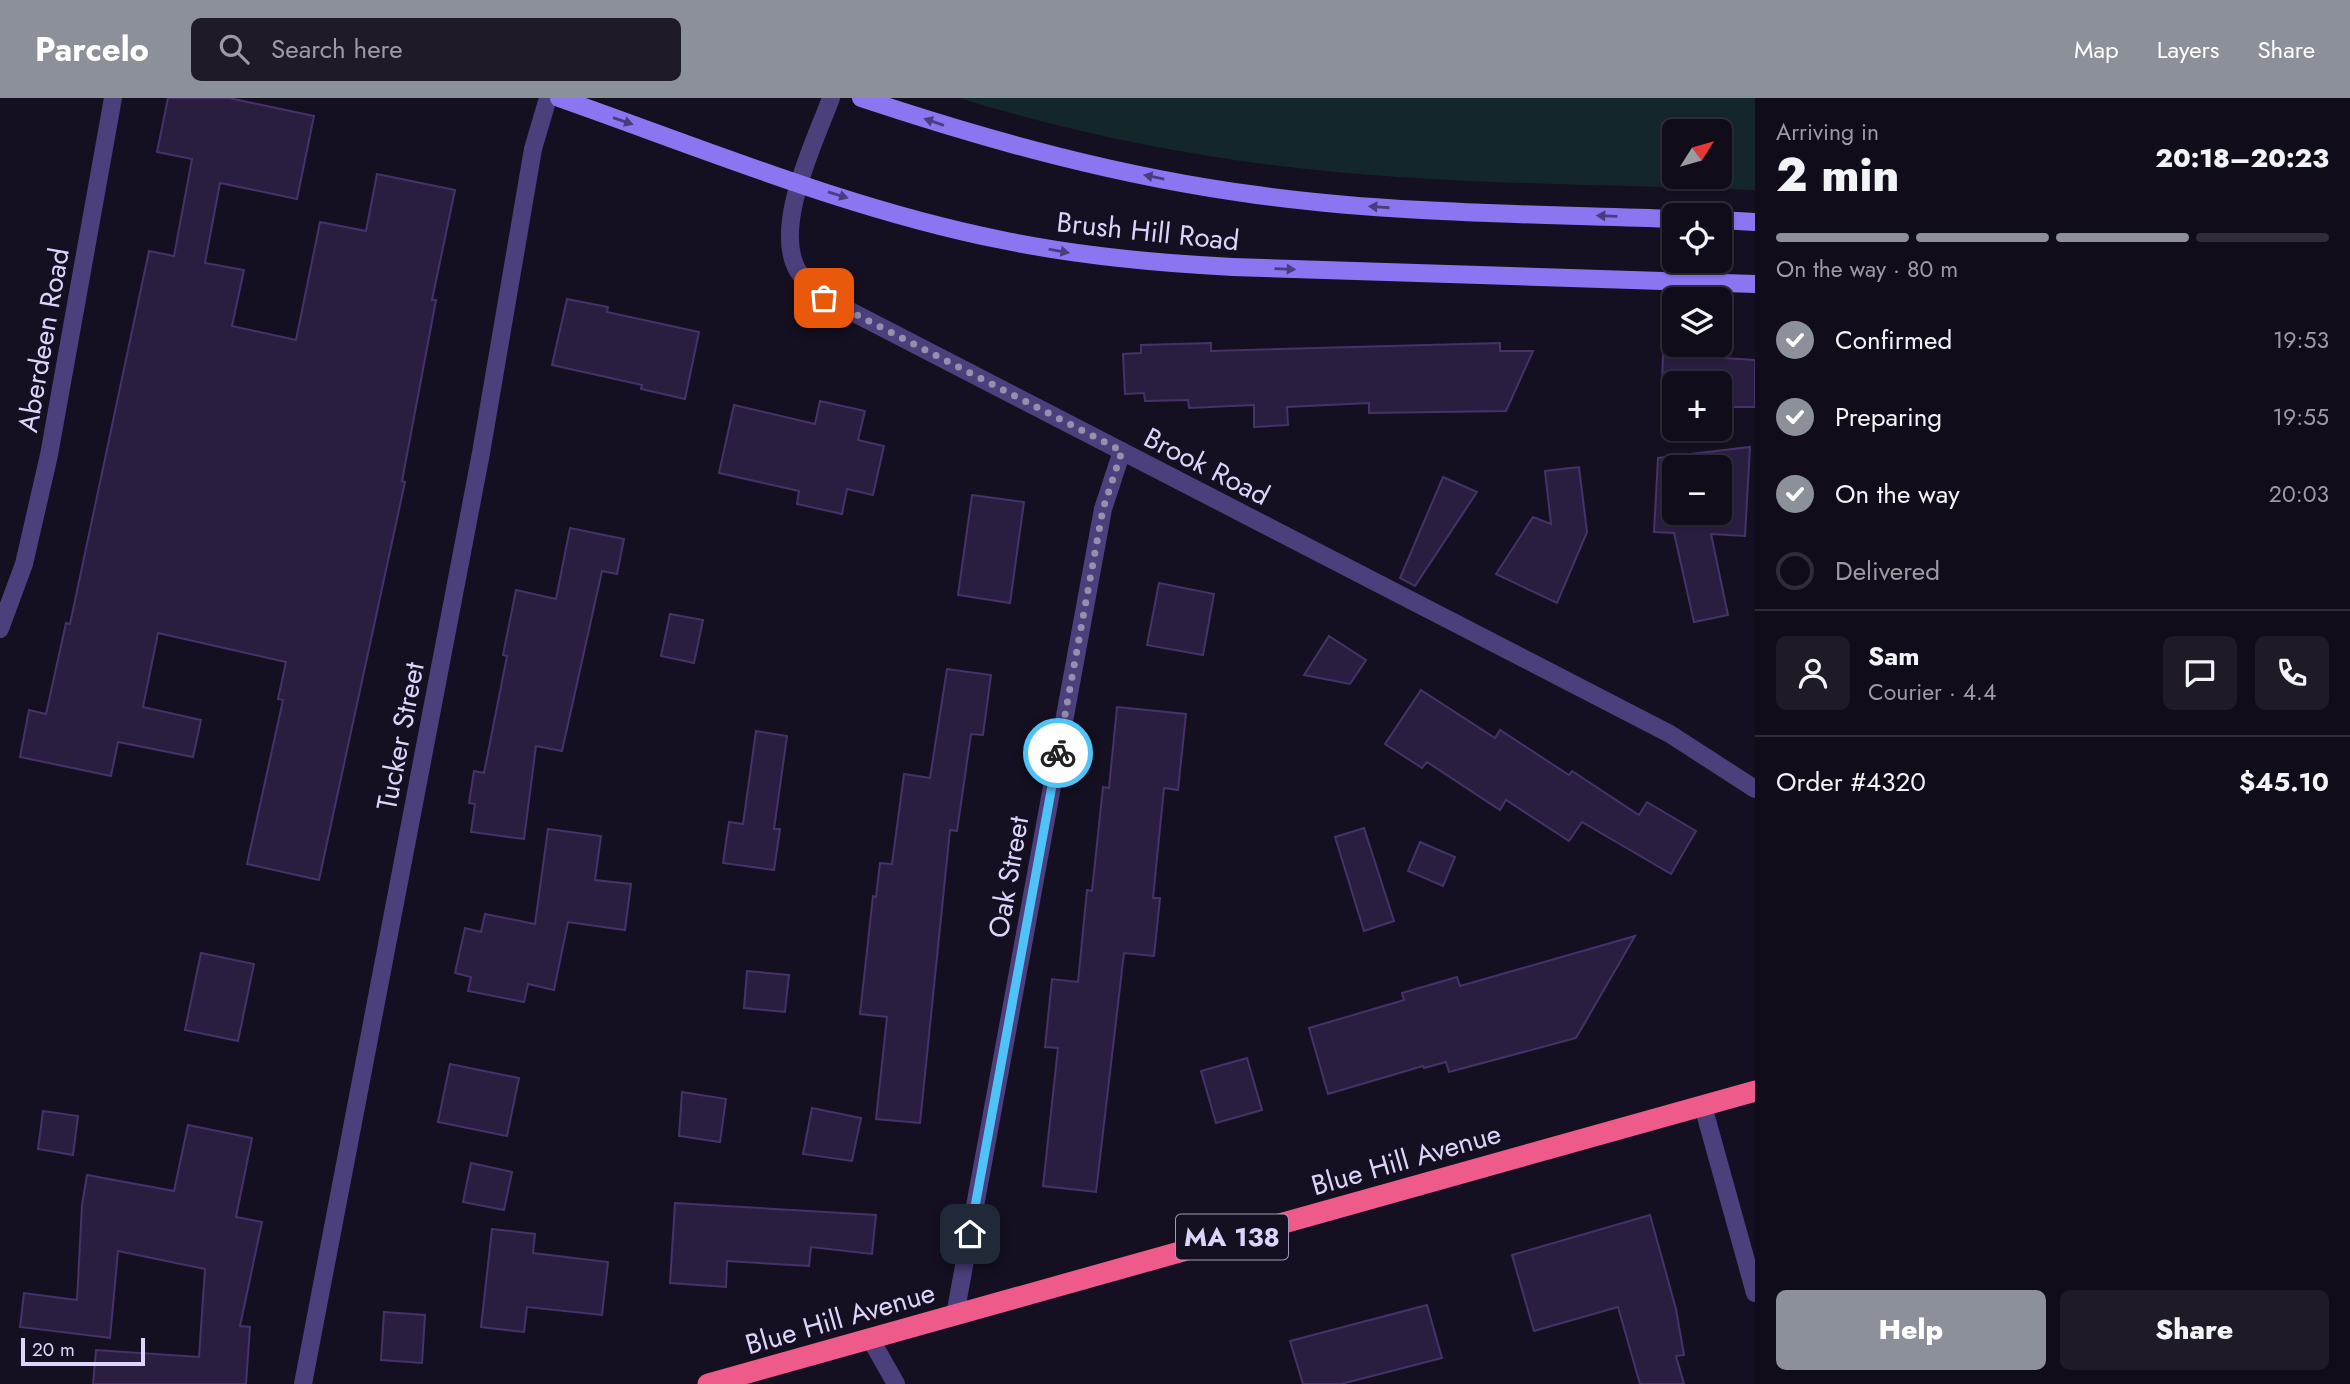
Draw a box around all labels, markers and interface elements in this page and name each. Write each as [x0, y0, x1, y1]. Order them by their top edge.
search box [191, 18, 681, 81]
text: Parcelo [35, 26, 149, 73]
icon: search [215, 30, 253, 68]
text: Search here [271, 30, 403, 68]
text: Map [2074, 32, 2119, 67]
text: Layers [2157, 32, 2219, 67]
text: Share [2257, 32, 2315, 67]
text: Arriving in [1776, 115, 1879, 149]
one-way arrow [613, 116, 634, 127]
one-way arrow [923, 116, 944, 127]
north arrow [1662, 119, 1732, 189]
map controls [1662, 119, 1732, 525]
text: 20:18–20:23 [2155, 139, 2329, 177]
text: 2 min [1776, 142, 1900, 208]
one-way arrow [1143, 172, 1165, 183]
one-way arrow [828, 190, 849, 200]
one-way arrow [1368, 201, 1390, 212]
street label: Brush Hill Road [1055, 202, 1241, 261]
button: locate [1662, 203, 1732, 273]
one-way arrow [1595, 211, 1617, 222]
street label: Aberdeen Road [7, 245, 80, 436]
one-way arrow [1048, 245, 1070, 256]
text: On the way · 80 m [1776, 252, 1958, 286]
one-way arrow [1275, 263, 1297, 274]
pin [794, 268, 854, 328]
icon: bag [805, 279, 843, 317]
button: layers [1662, 287, 1732, 357]
icon: check [1776, 321, 1814, 359]
text: Confirmed [1835, 321, 1952, 359]
text: 19:53 [2273, 323, 2329, 357]
button: + [1662, 371, 1732, 441]
icon: check [1776, 398, 1814, 436]
text: Preparing [1835, 398, 1942, 436]
text: 19:55 [2273, 400, 2329, 434]
street label: Brook Road [1137, 417, 1277, 516]
button: − [1662, 455, 1732, 525]
icon: check [1776, 475, 1814, 513]
text: On the way [1835, 475, 1960, 513]
text: 20:03 [2269, 477, 2329, 511]
text: Delivered [1835, 552, 1940, 590]
button: person [1776, 636, 1850, 710]
button: chat [2163, 636, 2237, 710]
button: phone [2255, 636, 2329, 710]
text: Sam [1868, 637, 1920, 675]
street label: Tucker Street [366, 658, 435, 814]
text: Courier · 4.4 [1868, 675, 1996, 709]
courier [1023, 718, 1093, 788]
icon: bike [1039, 734, 1077, 772]
text: Order #4320 [1776, 763, 1926, 801]
text: $45.10 [2239, 763, 2329, 801]
street label: Oak Street [978, 813, 1039, 941]
street label: Blue Hill Avenue [1307, 1113, 1506, 1206]
pin [940, 1204, 1000, 1264]
road number: MA 138 [1176, 1214, 1288, 1260]
icon: home [951, 1215, 989, 1253]
street label: Blue Hill Avenue [741, 1272, 940, 1365]
button: Help [1776, 1290, 2046, 1370]
button: Share [2060, 1290, 2329, 1370]
scale bar [21, 1335, 145, 1367]
text: 20 m [32, 1336, 75, 1363]

